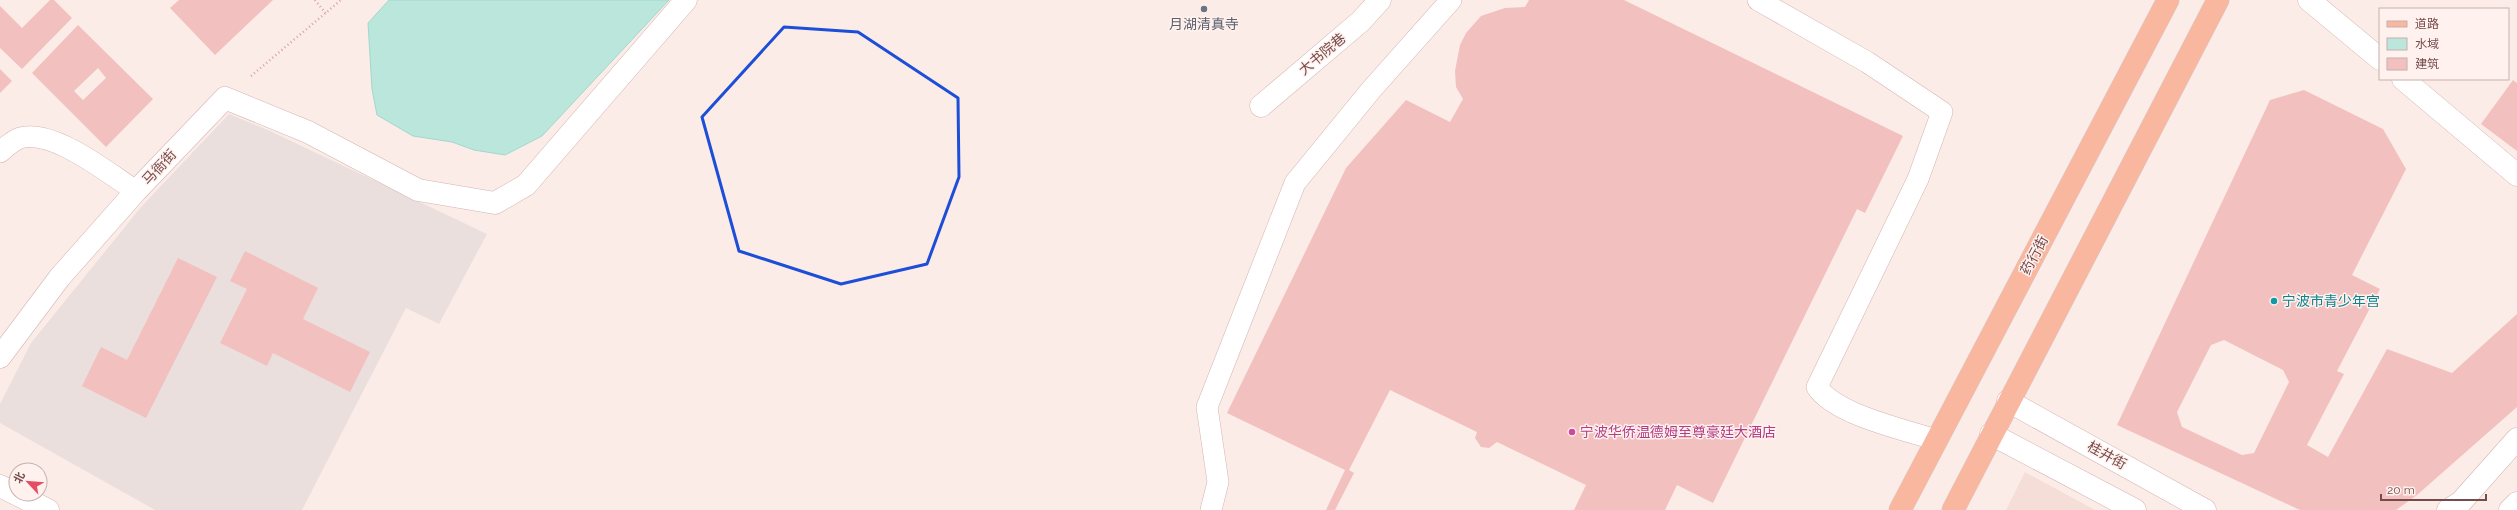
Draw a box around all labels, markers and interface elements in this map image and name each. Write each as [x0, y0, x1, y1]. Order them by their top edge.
marker: 月湖清真寺 [1199, 4, 1209, 14]
legend [2379, 8, 2509, 80]
place label: 月湖清真寺 [1169, 16, 1239, 32]
text: 道路 [2415, 17, 2439, 31]
street label: 大书院巷 [1295, 30, 1349, 78]
text: 水域 [2415, 37, 2439, 51]
text: 建筑 [2415, 57, 2439, 71]
street label: 马衙街 [139, 146, 179, 188]
street label: 药行街 [2017, 233, 2051, 277]
place label: 宁波市青少年宫 [2282, 293, 2380, 309]
marker: 宁波市青少年宫 [2269, 296, 2279, 306]
place label: 宁波华侨温德姆至尊豪廷大酒店 [1580, 424, 1776, 440]
marker: 宁波华侨温德姆至尊豪廷大酒店 [1567, 427, 1577, 437]
street label: 桂井街 [2085, 438, 2129, 472]
north arrow [8, 462, 48, 502]
text: 北 [11, 470, 28, 486]
scale bar [2381, 476, 2486, 502]
text: 20 m [2387, 483, 2415, 497]

